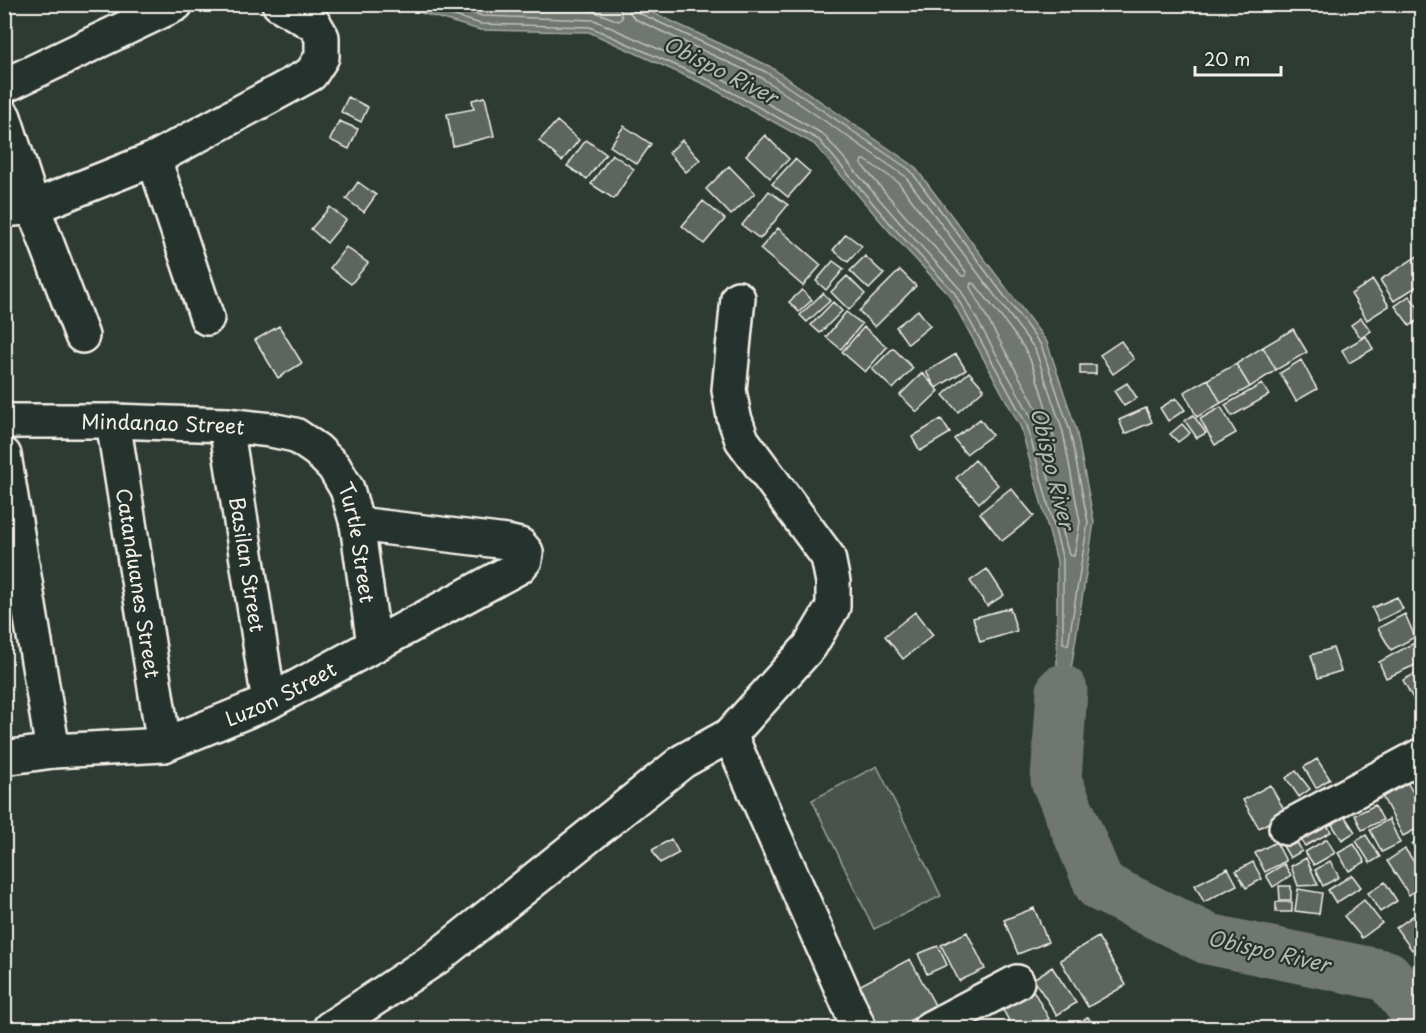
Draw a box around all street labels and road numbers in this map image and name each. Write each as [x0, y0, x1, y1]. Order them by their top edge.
street label: Mindanao Street [81, 406, 246, 442]
street label: Turtle Street [331, 476, 383, 605]
street label: Catanduanes Street [109, 486, 168, 680]
street label: Basilan Street [222, 494, 273, 634]
street label: Luzon Street [220, 654, 341, 734]

